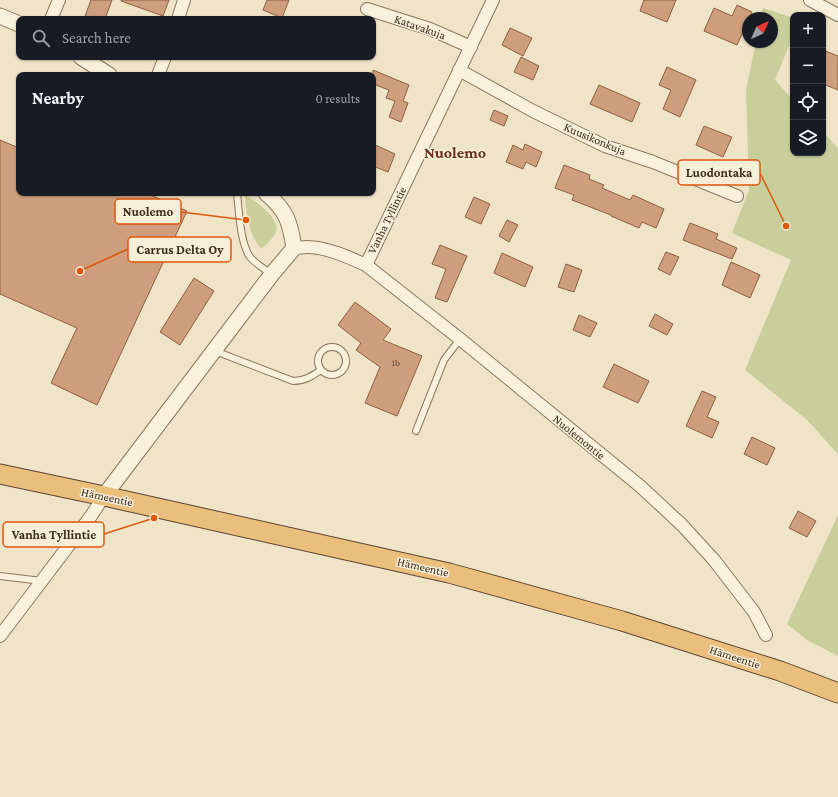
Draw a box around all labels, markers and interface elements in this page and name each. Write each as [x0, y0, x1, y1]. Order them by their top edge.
street label: Katavakuja [393, 12, 448, 42]
north arrow [742, 12, 778, 48]
map controls [790, 12, 826, 156]
button: + [790, 12, 826, 48]
search box [16, 16, 376, 60]
icon: search [30, 27, 52, 49]
text: Search here [62, 30, 131, 46]
button: − [790, 48, 826, 84]
button: locate [790, 84, 826, 120]
text: Nearby [32, 89, 84, 108]
text: 0 results [315, 91, 360, 106]
street label: Kuusikonkuja [562, 120, 628, 158]
button: layers [790, 120, 826, 156]
district label: Nuolemo [424, 144, 486, 161]
callout: Luodontaka [678, 160, 760, 185]
text: Luodontaka [686, 165, 753, 180]
street label: Vanha Tyllintie [365, 184, 409, 256]
callout: Nuolemo [115, 199, 181, 224]
text: Nuolemo [123, 204, 173, 219]
callout: Carrus Delta Oy [128, 237, 231, 262]
text: Carrus Delta Oy [136, 242, 224, 257]
house number: 1b [392, 357, 400, 368]
street label: Nuolemontie [550, 412, 608, 462]
street label: Hämeentie [80, 485, 134, 509]
callout: Vanha Tyllintie [3, 522, 104, 547]
text: Vanha Tyllintie [11, 527, 96, 542]
street label: Hämeentie [396, 554, 450, 580]
street label: Hämeentie [708, 642, 762, 672]

